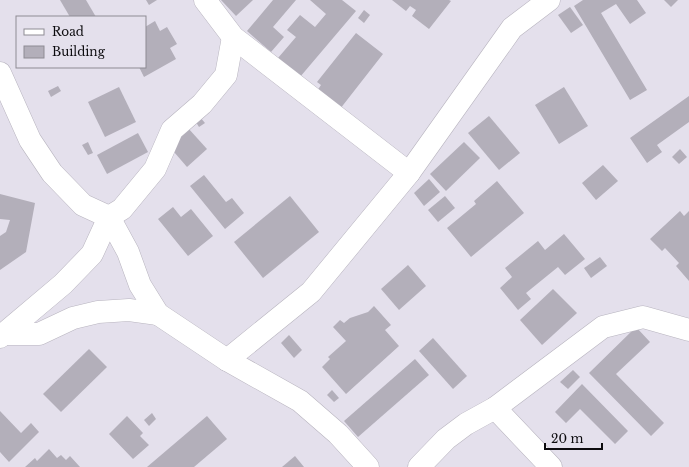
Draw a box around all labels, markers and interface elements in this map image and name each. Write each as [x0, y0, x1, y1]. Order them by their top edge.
legend [16, 16, 146, 68]
text: Road [52, 24, 84, 39]
text: Building [52, 44, 106, 59]
scale bar [545, 425, 602, 451]
text: 20 m [551, 431, 583, 446]

